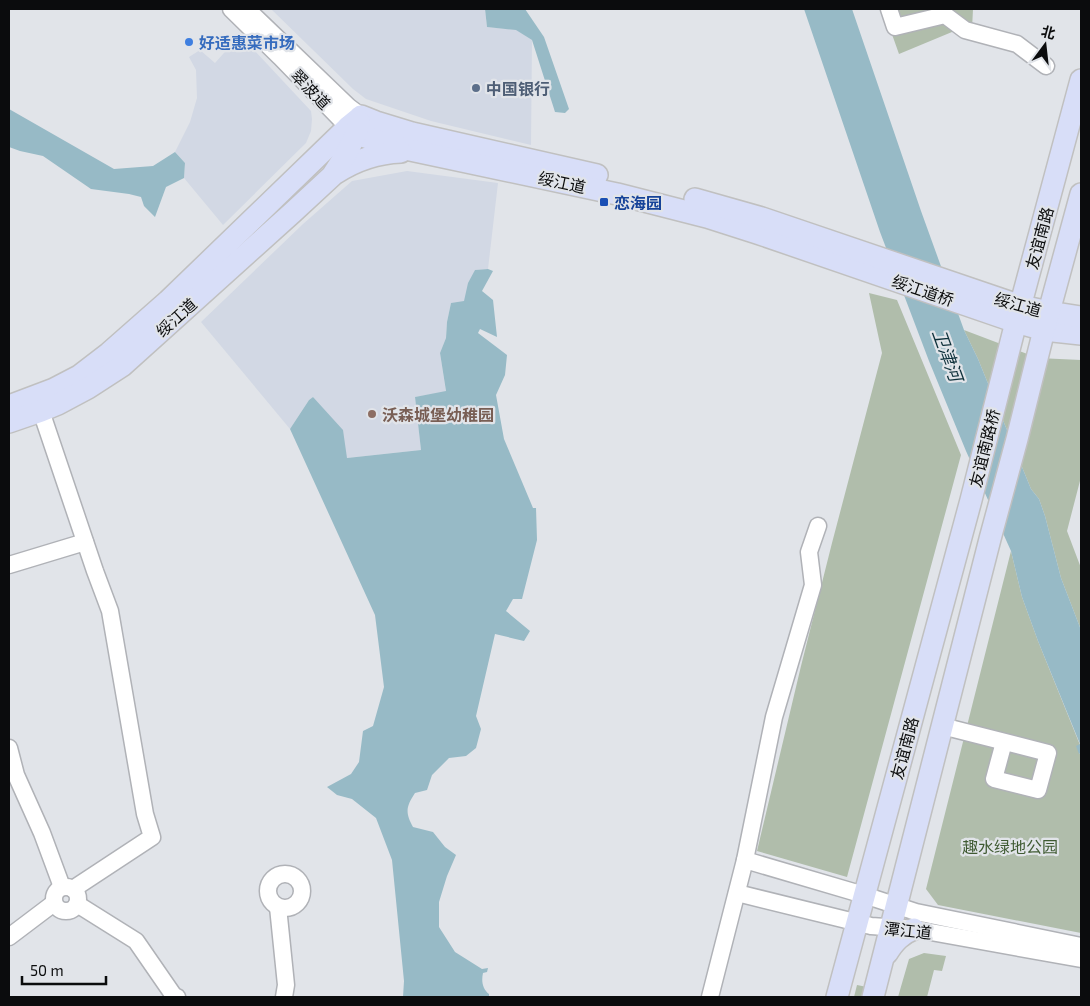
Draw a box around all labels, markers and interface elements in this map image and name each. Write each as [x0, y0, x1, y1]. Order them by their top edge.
north arrow [1020, 20, 1070, 70]
text: 北 [1040, 22, 1057, 42]
place label: 好适惠菜市场 [199, 33, 295, 52]
marker: 好适惠菜市场 [183, 36, 195, 48]
street label: 翠波道 [287, 65, 335, 113]
place label: 中国银行 [486, 79, 550, 98]
marker: 中国银行 [470, 82, 482, 94]
street label: 绥江道 [537, 168, 587, 196]
place label: 恋海园 [614, 193, 662, 212]
marker: 恋海园 [598, 196, 610, 208]
street label: 友谊南路 [1022, 205, 1056, 271]
street label: 绥江道桥 [890, 271, 956, 309]
street label: 绥江道 [992, 288, 1044, 320]
street label: 绥江道 [152, 294, 200, 340]
water label: 卫津河 [928, 326, 969, 387]
place label: 沃森城堡幼稚园 [382, 405, 494, 424]
street label: 友谊南路桥 [965, 407, 1003, 489]
marker: 沃森城堡幼稚园 [366, 408, 378, 420]
street label: 友谊南路 [887, 715, 921, 781]
park label: 趣水绿地公园 [962, 837, 1058, 856]
street label: 潭江道 [883, 918, 933, 942]
scale bar [22, 954, 106, 986]
text: 50 m [30, 961, 64, 979]

